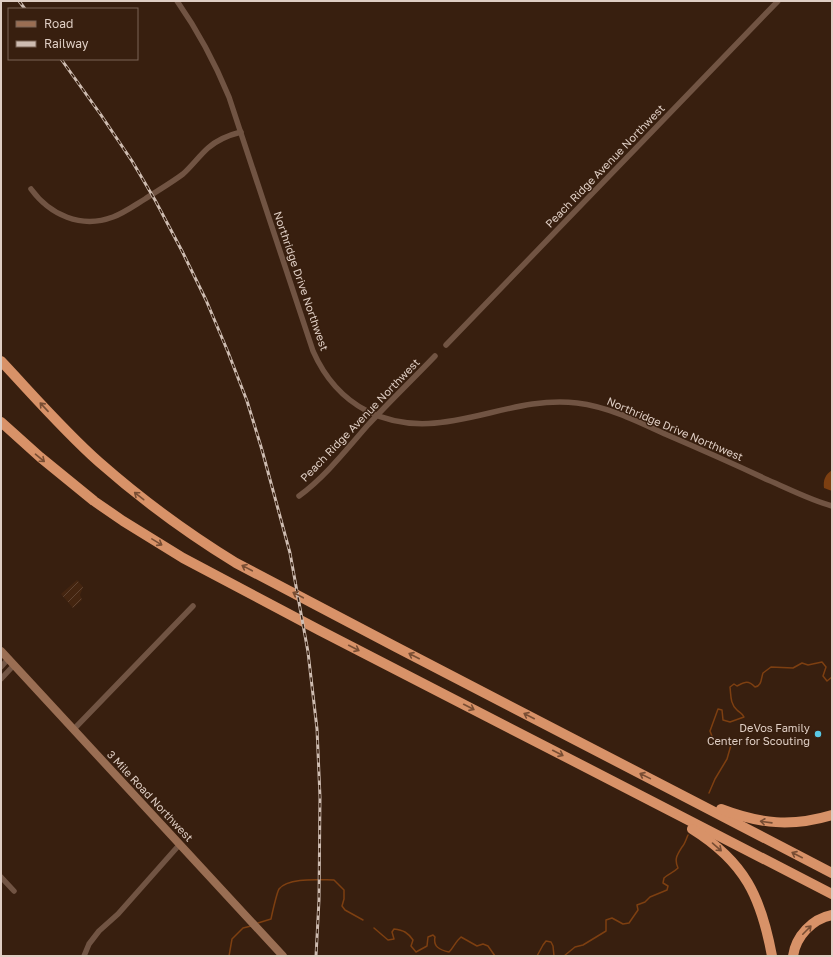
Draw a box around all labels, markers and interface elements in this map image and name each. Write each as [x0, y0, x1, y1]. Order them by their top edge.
legend [8, 8, 138, 60]
text: Road [44, 16, 73, 31]
text: Railway [44, 36, 89, 51]
street label: Peach Ridge Avenue Northwest [542, 101, 667, 230]
street label: Northridge Drive Northwest [271, 209, 331, 352]
street label: Peach Ridge Avenue Northwest [297, 355, 422, 484]
street label: Northridge Drive Northwest [605, 394, 745, 463]
one-way arrow [39, 402, 49, 412]
one-way arrow [35, 453, 46, 462]
one-way arrow [133, 491, 144, 500]
one-way arrow [151, 538, 162, 546]
one-way arrow [241, 564, 253, 571]
one-way arrow [292, 591, 304, 598]
one-way arrow [348, 644, 360, 652]
one-way arrow [408, 652, 420, 659]
one-way arrow [463, 704, 475, 712]
one-way arrow [523, 712, 535, 719]
place label: DeVos Family Center for Scouting [707, 721, 810, 747]
marker: DeVos Family Center for Scouting [813, 729, 823, 739]
street label: 3 Mile Road Northwest [105, 747, 196, 844]
one-way arrow [551, 750, 563, 757]
one-way arrow [639, 771, 651, 779]
one-way arrow [760, 818, 773, 826]
one-way arrow [712, 842, 722, 852]
one-way arrow [792, 850, 804, 858]
one-way arrow [802, 925, 811, 935]

